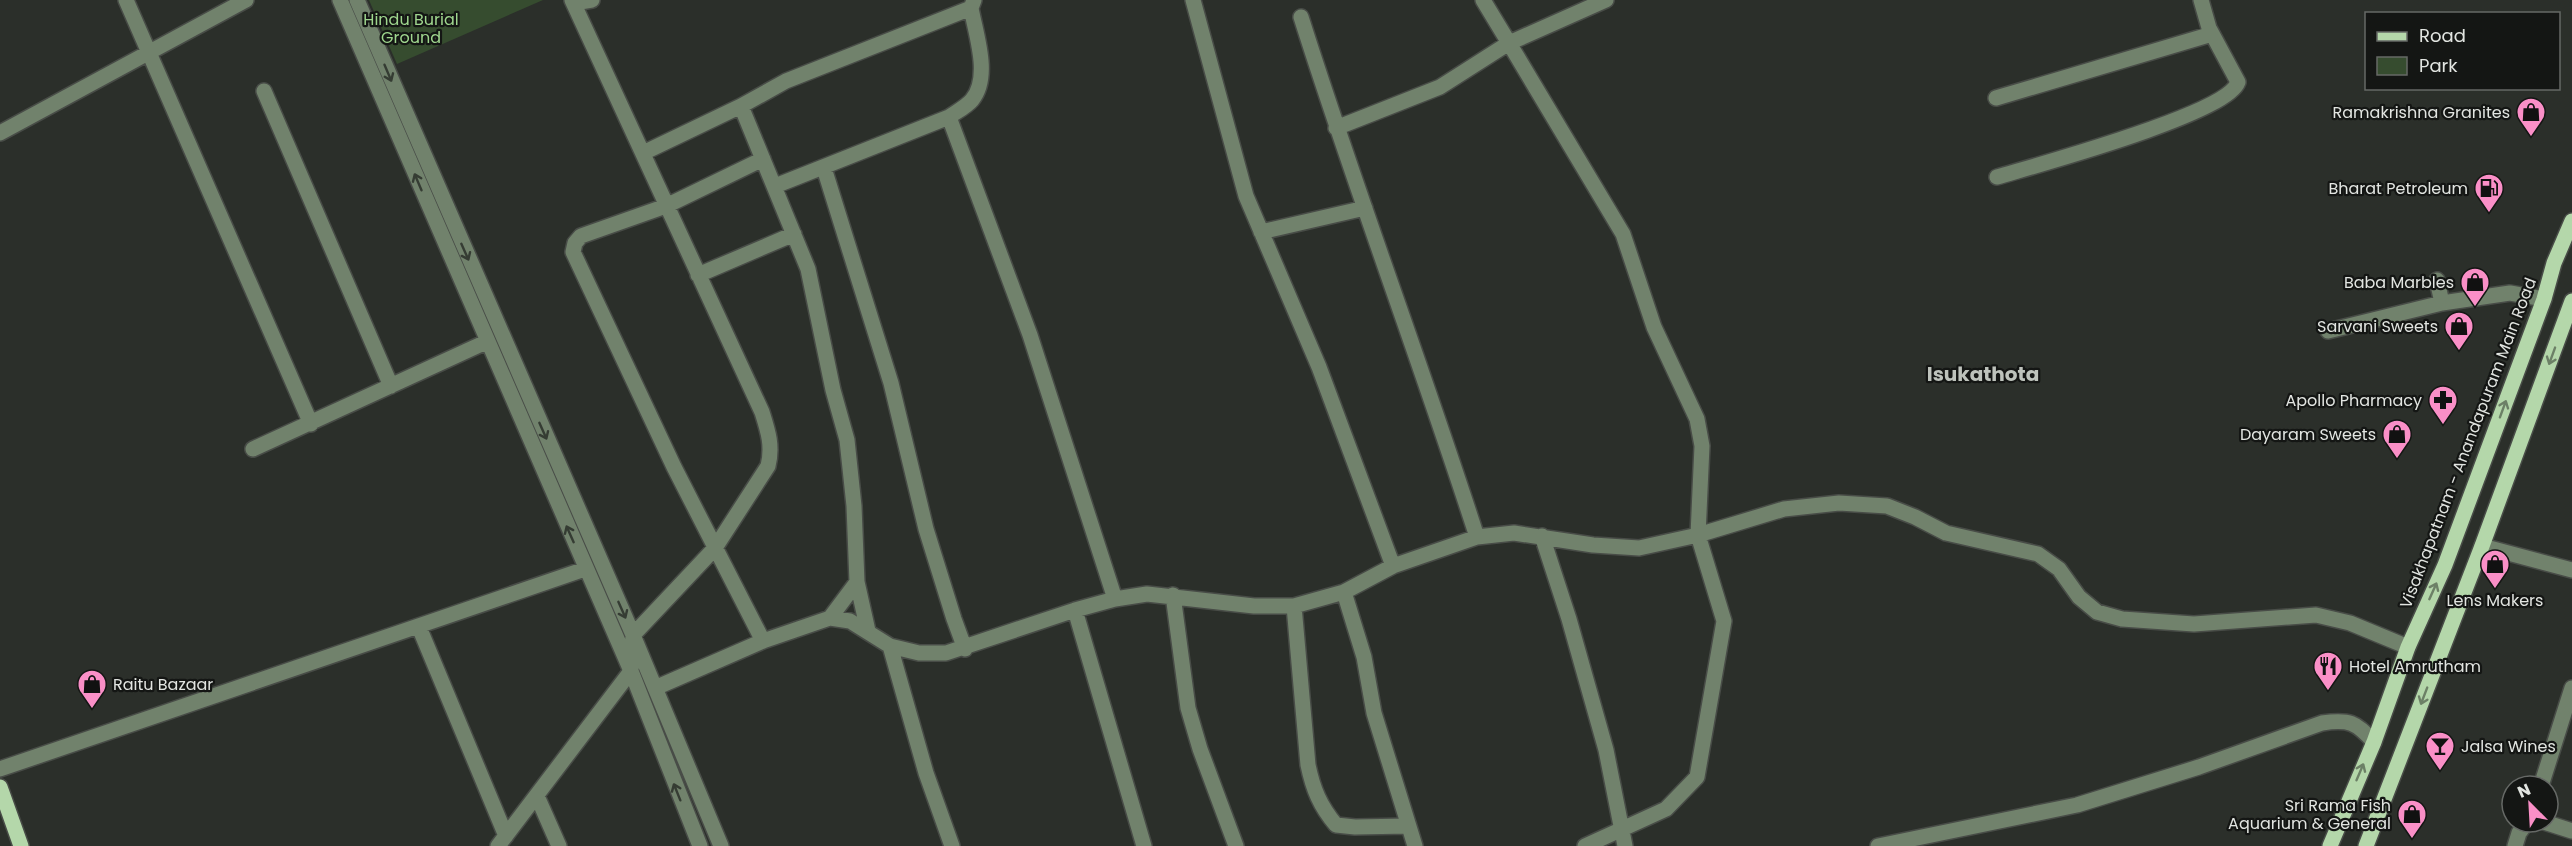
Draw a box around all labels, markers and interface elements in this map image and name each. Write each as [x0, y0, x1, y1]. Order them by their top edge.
park label: Hindu Burial Ground [363, 8, 459, 49]
legend [2365, 12, 2560, 90]
text: Road [2419, 23, 2466, 48]
text: Park [2419, 53, 2458, 78]
one-way arrow [383, 64, 394, 82]
shop icon: Ramakrishna Granites [2515, 96, 2547, 138]
place label: Ramakrishna Granites [2333, 101, 2510, 124]
fuel station icon: Bharat Petroleum [2473, 172, 2505, 214]
one-way arrow [411, 173, 422, 191]
place label: Bharat Petroleum [2328, 177, 2468, 200]
one-way arrow [460, 243, 472, 261]
shop icon: Baba Marbles [2459, 266, 2491, 308]
place label: Baba Marbles [2344, 271, 2454, 294]
street label: Visakhapatnam - Anandapuram Main Road [2394, 274, 2542, 612]
shop icon: Sarvani Sweets [2443, 310, 2475, 352]
place label: Sarvani Sweets [2317, 315, 2438, 338]
one-way arrow [2545, 346, 2556, 365]
district label: Isukathota [1927, 360, 2039, 388]
pharmacy icon: Apollo Pharmacy [2427, 384, 2459, 426]
place label: Apollo Pharmacy [2285, 389, 2422, 412]
one-way arrow [2498, 401, 2509, 419]
shop icon: Dayaram Sweets [2381, 418, 2413, 460]
one-way arrow [539, 422, 550, 440]
place label: Dayaram Sweets [2240, 423, 2376, 446]
one-way arrow [564, 526, 575, 544]
shop icon: Lens Makers [2479, 548, 2511, 590]
one-way arrow [2428, 583, 2439, 601]
place label: Lens Makers [2447, 589, 2543, 612]
one-way arrow [617, 600, 628, 618]
restaurant icon: Hotel Amrutham [2312, 650, 2344, 692]
place label: Hotel Amrutham [2349, 655, 2481, 678]
shop icon: Raitu Bazaar [76, 668, 108, 710]
place label: Raitu Bazaar [113, 673, 213, 696]
one-way arrow [2418, 686, 2429, 705]
bar icon: Jalsa Wines [2424, 730, 2456, 772]
place label: Jalsa Wines [2461, 735, 2556, 758]
one-way arrow [2355, 764, 2366, 782]
north arrow [2500, 774, 2560, 834]
text: N [2514, 778, 2534, 804]
one-way arrow [671, 783, 682, 802]
place label: Sri Rama Fish Aquarium & General [2228, 794, 2391, 835]
shop icon: Sri Rama Fish Aquarium & General [2396, 798, 2428, 840]

